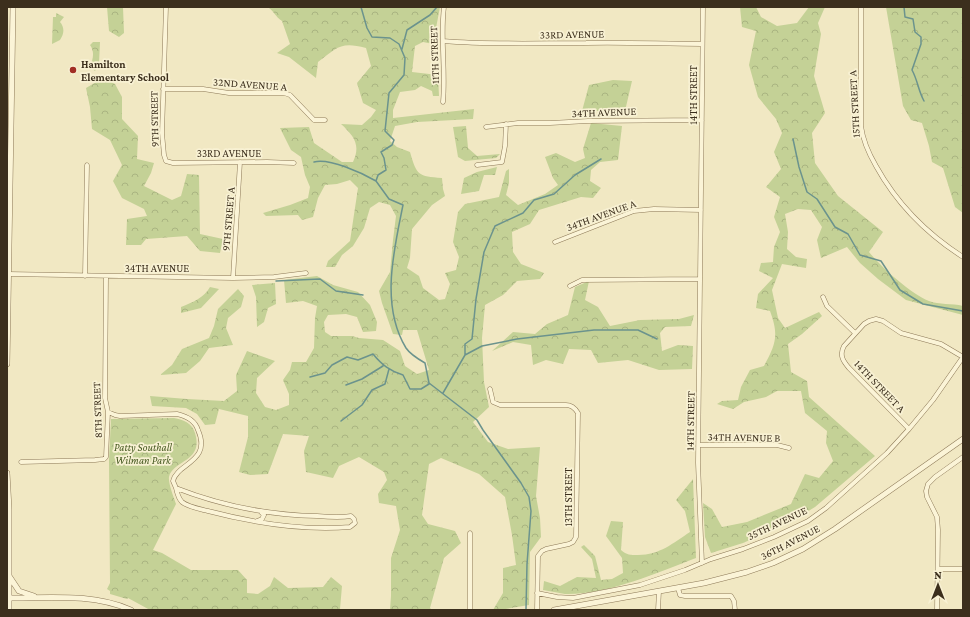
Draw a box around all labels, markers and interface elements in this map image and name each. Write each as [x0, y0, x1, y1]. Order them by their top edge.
street label: 11TH STREET [427, 26, 441, 84]
street label: 33RD AVENUE [540, 27, 604, 41]
place label: Hamilton Elementary School [81, 58, 170, 83]
marker: Hamilton Elementary School [68, 65, 78, 75]
street label: 14TH STREET [687, 65, 699, 125]
street label: 15TH STREET A [846, 69, 862, 138]
street label: 32ND AVENUE A [213, 75, 288, 93]
street label: 9TH STREET [148, 91, 160, 147]
street label: 34TH AVENUE [571, 105, 637, 119]
street label: 33RD AVENUE [197, 147, 261, 159]
street label: 9TH STREET A [219, 186, 237, 252]
street label: 34TH AVENUE A [565, 197, 638, 233]
street label: 34TH AVENUE [125, 262, 189, 274]
street label: 14TH STREET A [852, 357, 908, 415]
street label: 8TH STREET [90, 382, 104, 438]
street label: 14TH STREET [683, 391, 697, 451]
street label: 34TH AVENUE B [708, 430, 780, 444]
park label: Patty Southall Wilman Park [114, 441, 172, 466]
street label: 13TH STREET [562, 467, 574, 527]
street label: 35TH AVENUE [745, 504, 809, 542]
street label: 36TH AVENUE [758, 522, 822, 562]
north arrow [918, 565, 958, 605]
text: N [934, 569, 942, 581]

